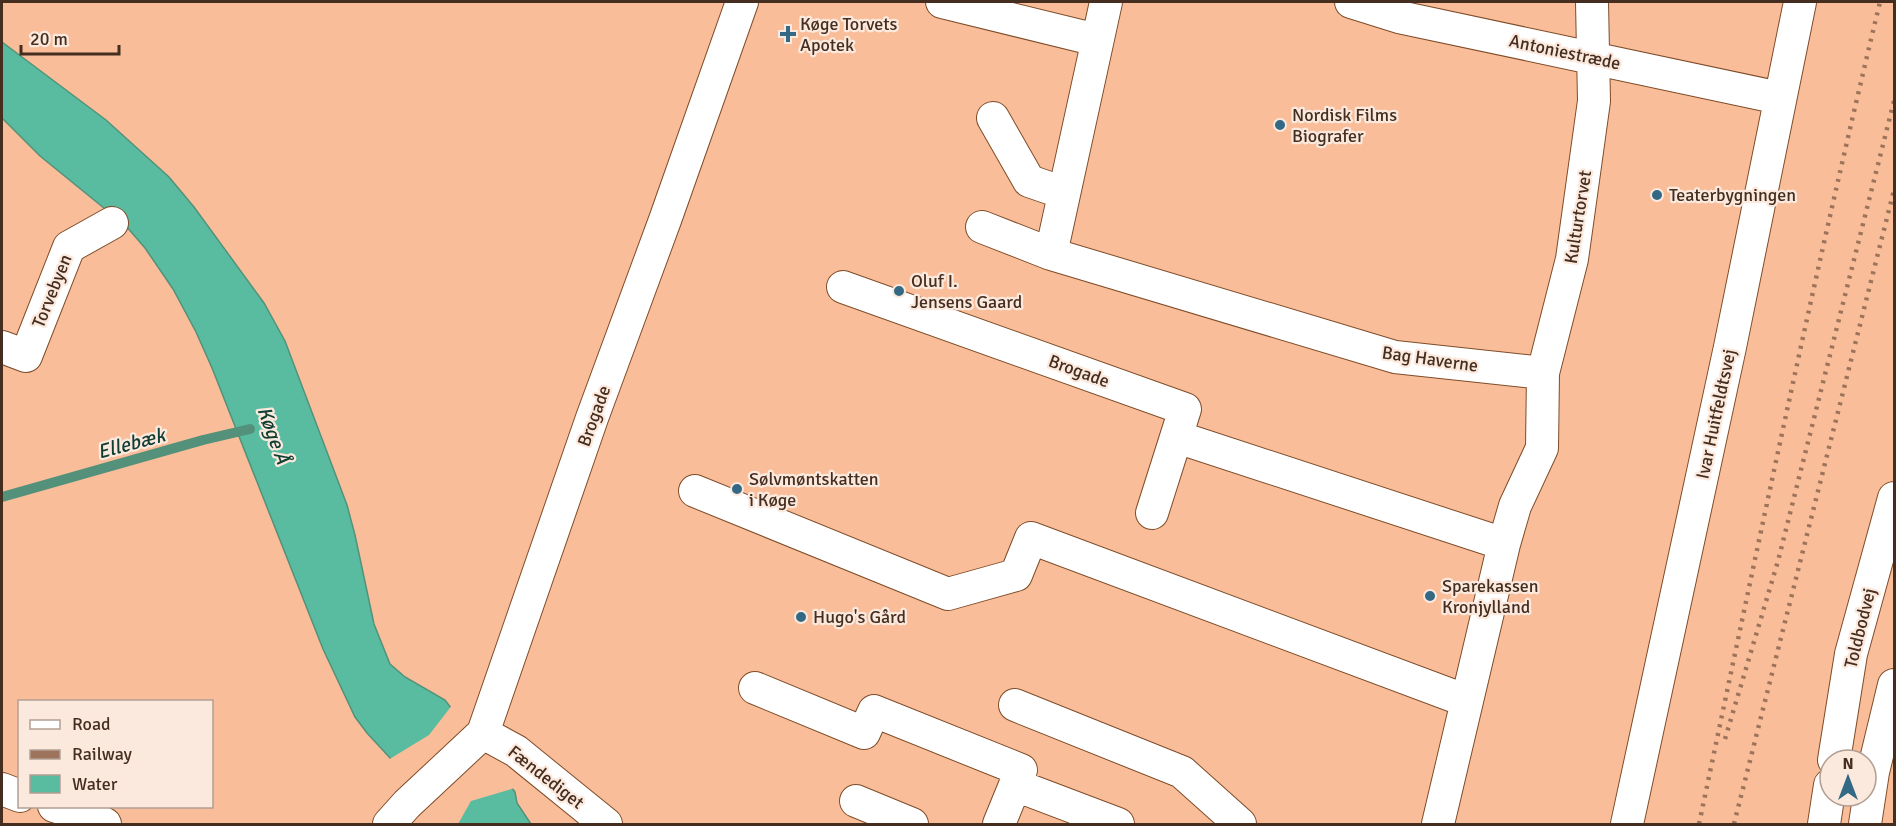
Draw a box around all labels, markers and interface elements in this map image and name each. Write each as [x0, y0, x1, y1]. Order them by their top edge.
place label: Køge Torvets Apotek [800, 13, 898, 56]
scale bar [21, 18, 118, 56]
marker: Køge Torvets Apotek [781, 27, 795, 41]
text: 20 m [30, 28, 68, 50]
street label: Antoniestræde [1507, 29, 1623, 75]
place label: Nordisk Films Biografer [1292, 104, 1397, 147]
marker: Nordisk Films Biografer [1273, 118, 1287, 132]
street label: Kulturtorvet [1560, 169, 1596, 265]
place label: Teaterbygningen [1669, 184, 1796, 206]
marker: Teaterbygningen [1650, 188, 1664, 202]
street label: Torvebyen [27, 251, 77, 331]
place label: Oluf I. Jensens Gaard [911, 270, 1022, 313]
marker: Oluf I. Jensens Gaard [892, 284, 906, 298]
street label: Bag Haverne [1381, 341, 1479, 377]
street label: Ivar Huitfeldtsvej [1691, 347, 1741, 481]
street label: Brogade [1045, 350, 1113, 392]
street label: Brogade [573, 382, 615, 450]
water label: Køge Å [252, 403, 296, 468]
water label: Ellebæk [95, 422, 170, 464]
place label: Sølvmøntskatten i Køge [749, 468, 879, 511]
marker: Sølvmøntskatten i Køge [730, 482, 744, 496]
place label: Sparekassen Kronjylland [1442, 575, 1539, 618]
street label: Toldbodvej [1839, 586, 1881, 670]
marker: Sparekassen Kronjylland [1423, 589, 1437, 603]
place label: Hugo's Gård [813, 606, 906, 628]
marker: Hugo's Gård [794, 610, 808, 624]
legend [18, 700, 213, 808]
text: Road [72, 713, 111, 735]
street label: Fændediget [504, 741, 588, 813]
text: Railway [72, 743, 133, 765]
north arrow [1818, 748, 1878, 808]
text: N [1842, 754, 1854, 774]
text: Water [72, 773, 118, 795]

